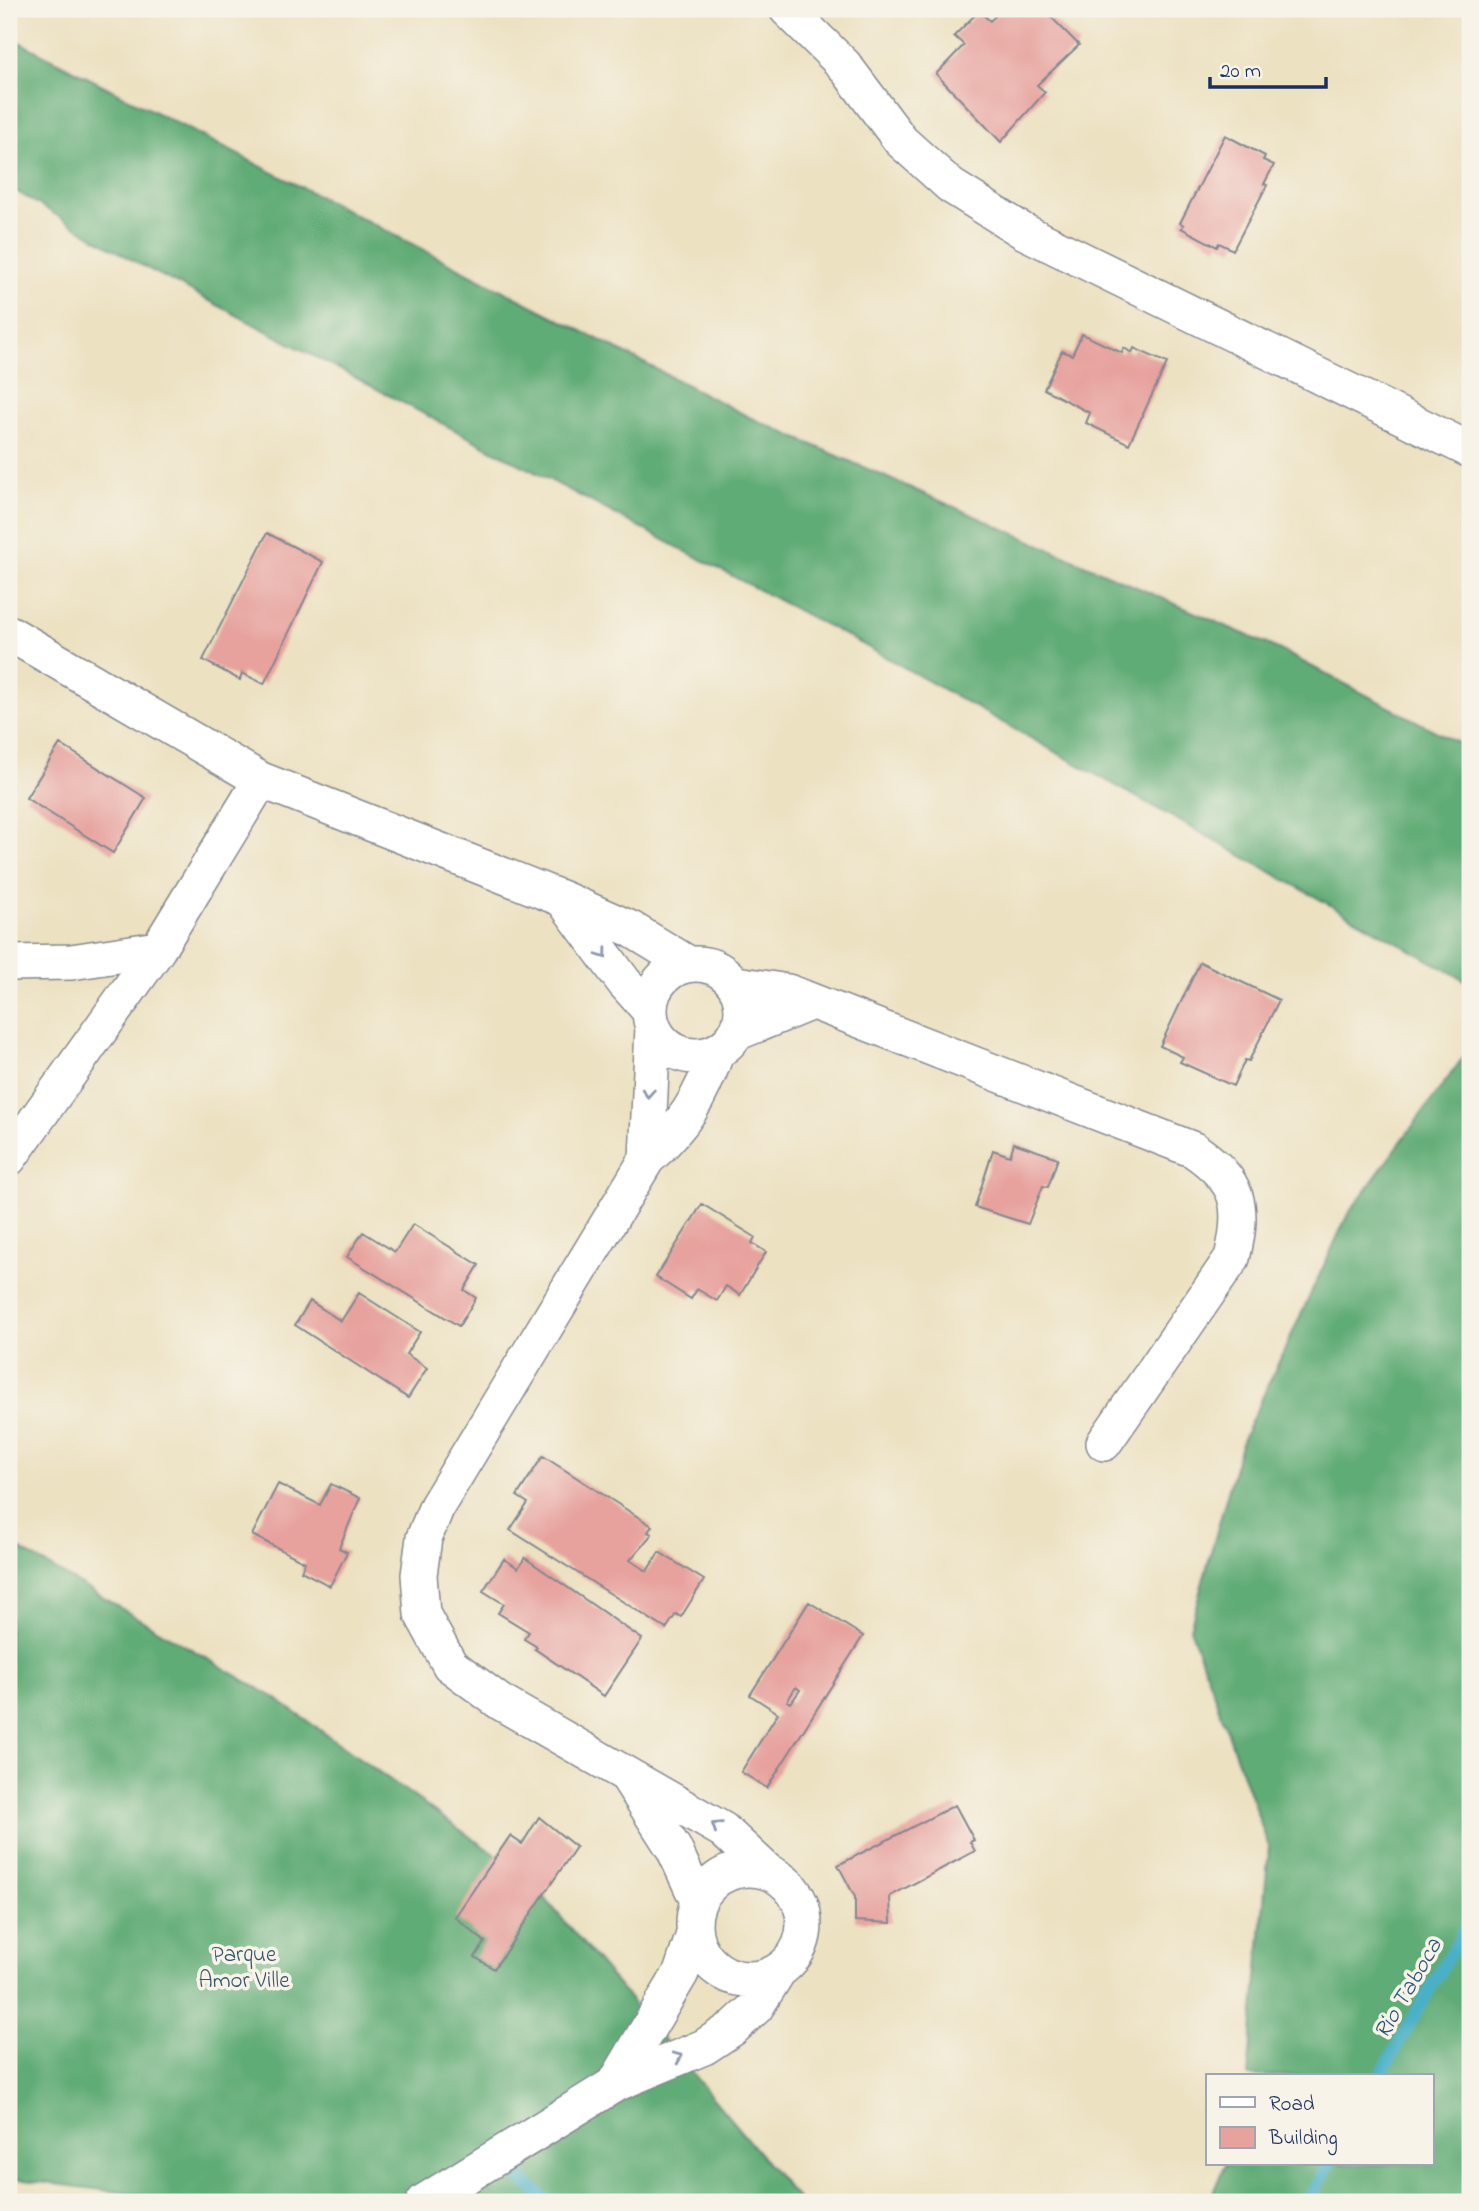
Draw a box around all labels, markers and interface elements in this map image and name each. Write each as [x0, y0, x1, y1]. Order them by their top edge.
scale bar [1210, 46, 1325, 90]
text: 20 m [1220, 57, 1261, 87]
one-way arrow [595, 946, 607, 959]
one-way arrow [641, 1088, 656, 1099]
one-way arrow [710, 1822, 723, 1835]
water label: Rio Taboca [1366, 1931, 1453, 2046]
park label: Parque Amor Ville [199, 1939, 290, 1998]
one-way arrow [672, 2052, 684, 2066]
legend [1206, 2074, 1434, 2166]
text: Road [1269, 2090, 1315, 2120]
text: Building [1268, 2124, 1338, 2156]

